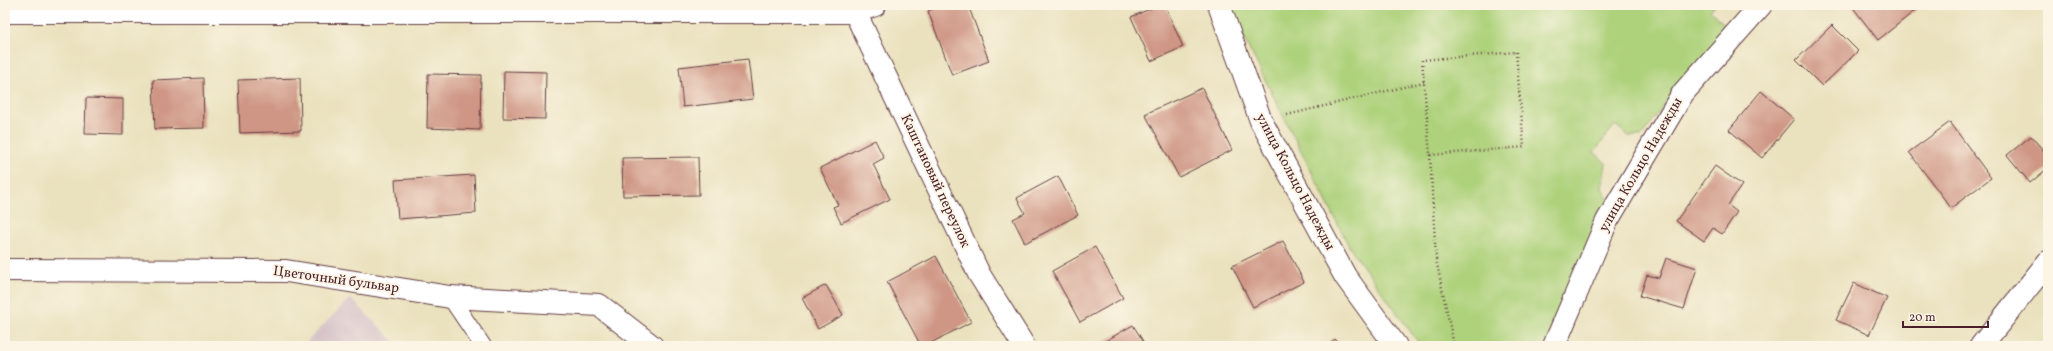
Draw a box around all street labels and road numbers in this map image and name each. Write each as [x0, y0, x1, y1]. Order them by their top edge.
street label: улица Кольцо Надежды [1595, 94, 1687, 236]
street label: улица Кольцо Надежды [1251, 110, 1339, 254]
street label: Каштановый переулок [896, 111, 975, 251]
street label: Цветочный бульвар [272, 262, 400, 298]

